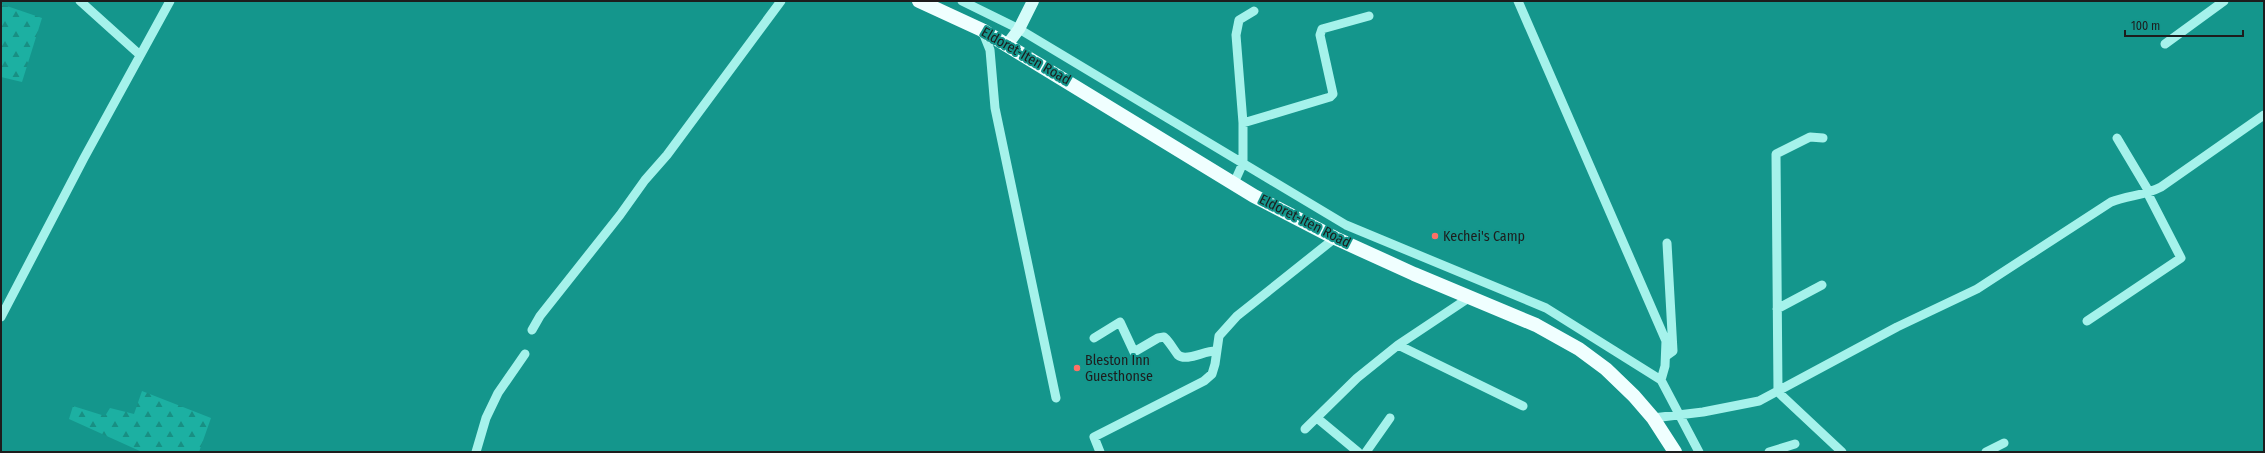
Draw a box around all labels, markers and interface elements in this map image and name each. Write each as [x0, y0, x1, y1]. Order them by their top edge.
scale bar [2125, 12, 2243, 38]
text: 100 m [2131, 19, 2160, 33]
street label: Eldoret-Iten Road [978, 24, 1074, 88]
street label: Eldoret-Iten Road [1257, 191, 1353, 251]
place label: Kechei's Camp [1443, 228, 1525, 245]
marker: Kechei's Camp [1430, 231, 1440, 241]
place label: Bleston Inn Guesthonse [1085, 352, 1153, 385]
marker: Bleston Inn Guesthonse [1072, 363, 1082, 373]

